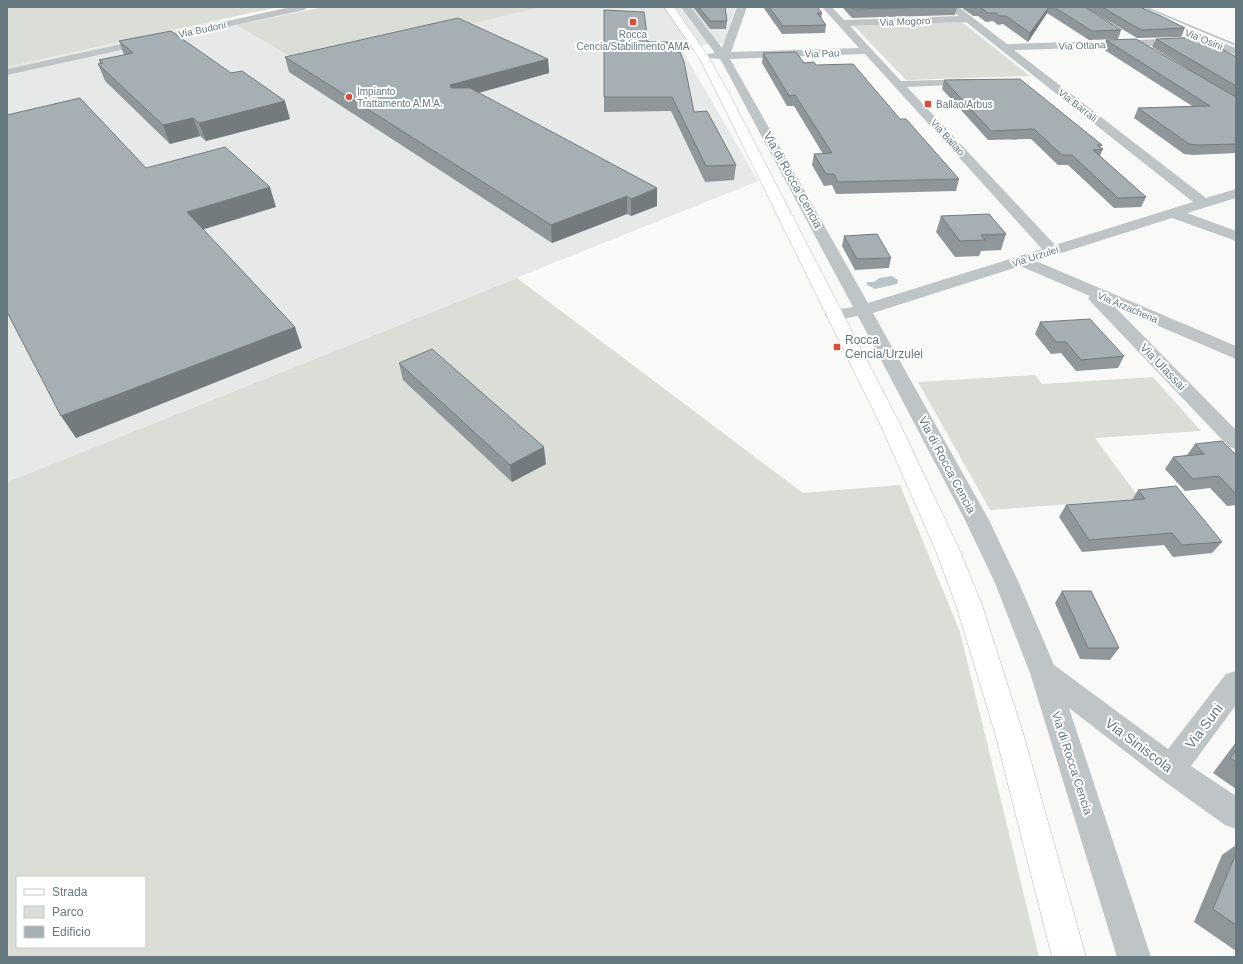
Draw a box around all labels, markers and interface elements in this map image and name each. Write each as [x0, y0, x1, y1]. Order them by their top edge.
street label: Via Mogoro [879, 15, 931, 28]
marker: Rocca Cencia/Stabilimento AMA [628, 17, 638, 27]
street label: Via Budoni [177, 19, 227, 40]
street label: Via Osini [1183, 27, 1224, 52]
place label: Rocca Cencia/Stabilimento AMA [577, 29, 690, 52]
street label: Via Ottana [1058, 39, 1106, 52]
street label: Via Pau [804, 47, 840, 60]
place label: Impianto Trattamento A.M.A. [357, 86, 443, 109]
street label: Via Barrali [1056, 87, 1099, 124]
marker: Impianto Trattamento A.M.A. [344, 92, 354, 102]
marker: Ballao/Arbus [923, 99, 933, 109]
place label: Ballao/Arbus [936, 99, 993, 110]
street label: Via Ballao [929, 117, 967, 158]
street label: Via di Rocca Cencia [761, 129, 825, 231]
street label: Via Urzulei [1011, 244, 1060, 269]
street label: Via Arzachena [1096, 290, 1160, 325]
place label: Rocca Cencia/Urzulei [845, 333, 923, 361]
street label: Via Ulassai [1137, 341, 1189, 393]
marker: Rocca Cencia/Urzulei [832, 342, 842, 352]
street label: Via di Rocca Cencia [916, 414, 979, 516]
street label: Via Suni [1182, 700, 1226, 752]
street label: Via di Rocca Cencia [1049, 710, 1095, 817]
street label: Via Siniscola [1102, 715, 1176, 776]
legend [16, 876, 146, 948]
text: Strada [52, 885, 88, 899]
text: Parco [52, 905, 84, 919]
text: Edificio [52, 925, 91, 939]

